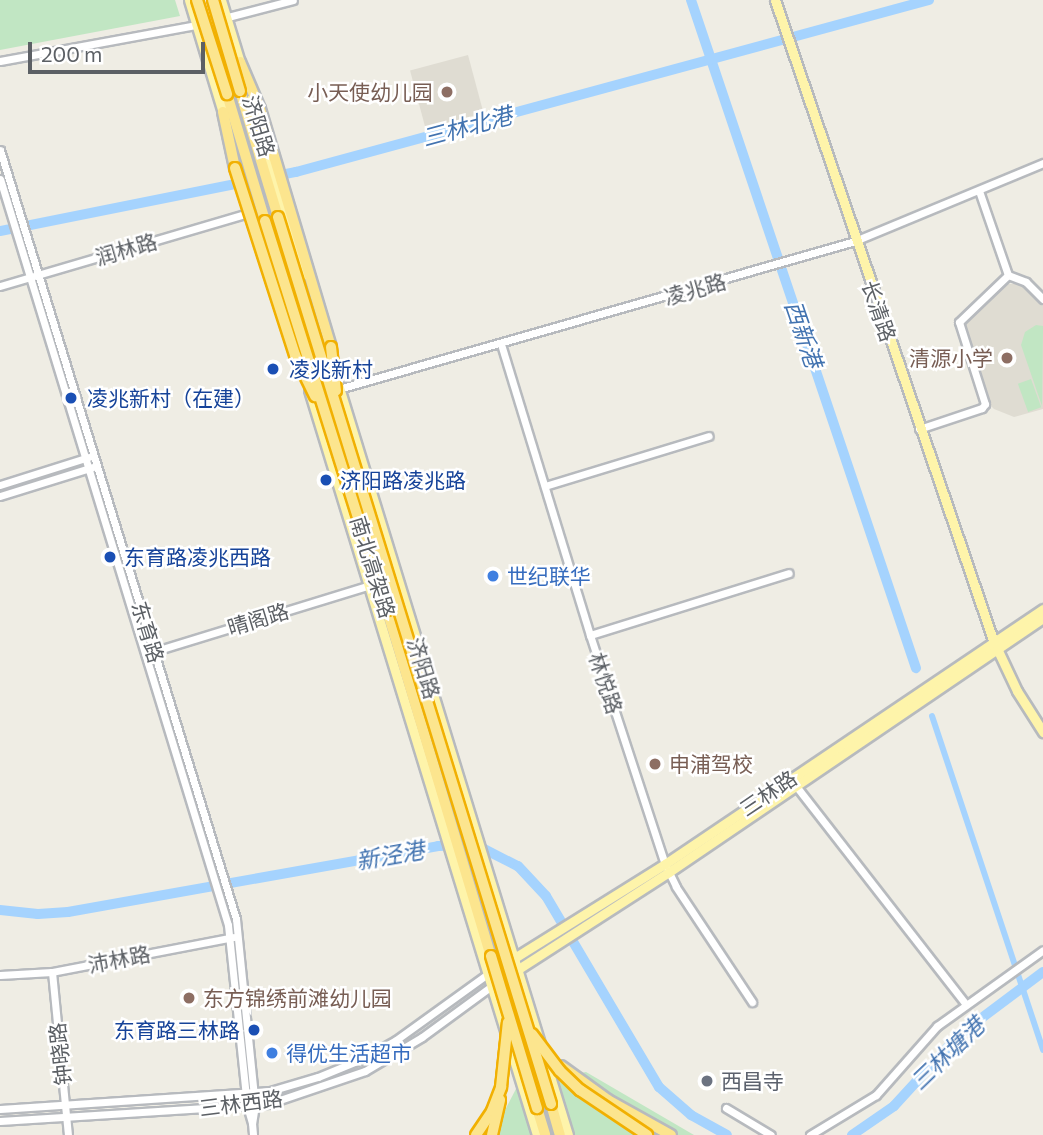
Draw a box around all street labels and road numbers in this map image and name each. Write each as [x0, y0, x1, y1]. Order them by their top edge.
street label: 济阳路 [238, 92, 280, 160]
street label: 润林路 [92, 228, 160, 270]
street label: 凌兆路 [661, 268, 729, 310]
street label: 长清路 [857, 277, 901, 345]
street label: 南北高架路 [346, 513, 400, 621]
street label: 东育路 [127, 598, 169, 666]
street label: 晴阁路 [224, 598, 292, 640]
street label: 济阳路 [403, 634, 445, 702]
street label: 林悦路 [584, 649, 628, 717]
street label: 三林路 [735, 765, 801, 821]
street label: 沛林路 [86, 941, 152, 977]
street label: 钟晓路 [44, 1021, 76, 1087]
street label: 三林西路 [198, 1085, 284, 1121]

